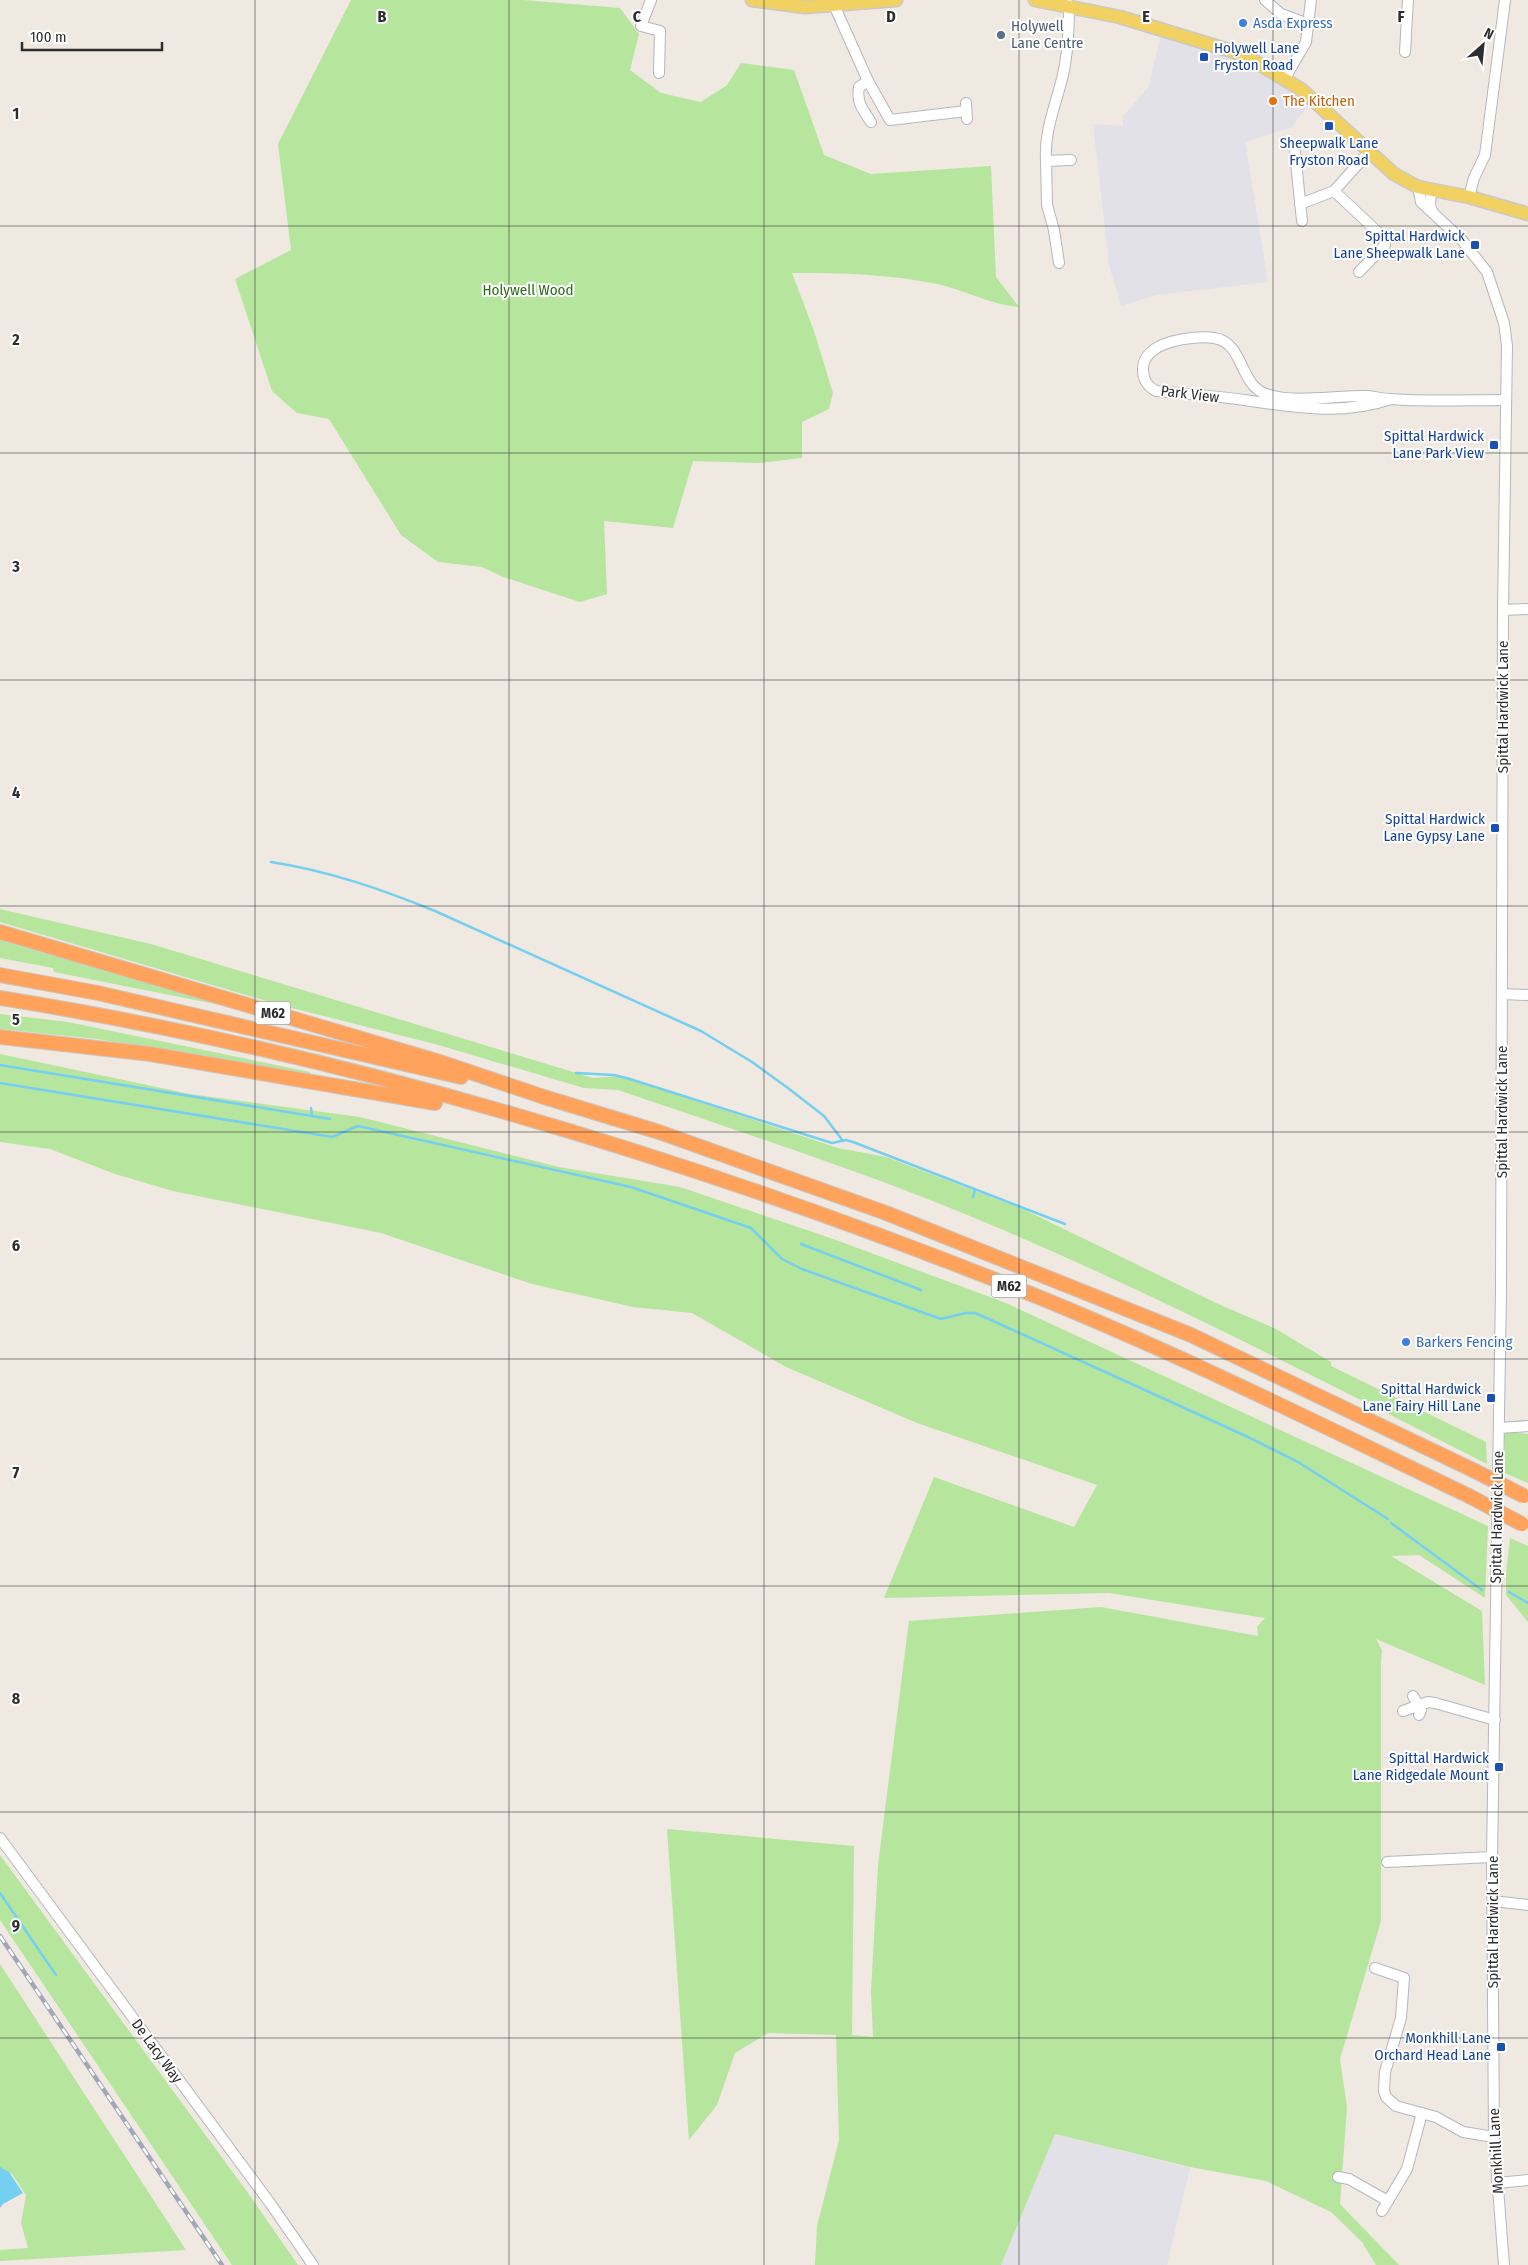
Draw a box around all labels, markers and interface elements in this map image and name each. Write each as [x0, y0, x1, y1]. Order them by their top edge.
text: B [378, 7, 387, 26]
text: C [633, 7, 642, 26]
text: D [886, 7, 896, 26]
text: E [1142, 7, 1150, 26]
text: F [1397, 7, 1405, 26]
place label: Asda Express [1253, 14, 1333, 32]
place label: Holywell Lane Centre [1011, 17, 1084, 52]
marker: Asda Express [1237, 17, 1249, 29]
scale bar [22, 20, 162, 52]
north arrow [1458, 20, 1508, 70]
text: N [1481, 24, 1496, 43]
text: 100 m [30, 28, 67, 46]
marker: Holywell Lane Centre [995, 29, 1007, 41]
place label: Holywell Lane Fryston Road [1214, 39, 1299, 74]
marker: Holywell Lane Fryston Road [1198, 51, 1210, 63]
place label: The Kitchen [1283, 92, 1355, 110]
marker: The Kitchen [1267, 95, 1279, 107]
text: 1 [13, 104, 19, 123]
marker: Sheepwalk Lane Fryston Road [1323, 120, 1335, 132]
place label: Sheepwalk Lane Fryston Road [1280, 134, 1378, 169]
place label: Spittal Hardwick Lane Sheepwalk Lane [1334, 227, 1465, 262]
marker: Spittal Hardwick Lane Sheepwalk Lane [1469, 239, 1481, 251]
park label: Holywell Wood [482, 281, 574, 299]
text: 2 [11, 330, 20, 349]
street label: Park View [1160, 381, 1220, 407]
place label: Spittal Hardwick Lane Park View [1384, 427, 1484, 462]
marker: Spittal Hardwick Lane Park View [1488, 439, 1500, 451]
text: 3 [11, 557, 20, 576]
street label: Spittal Hardwick Lane [1494, 641, 1512, 773]
text: 4 [12, 783, 20, 802]
place label: Spittal Hardwick Lane Gypsy Lane [1383, 810, 1485, 845]
marker: Spittal Hardwick Lane Gypsy Lane [1489, 822, 1501, 834]
road number: M62 [256, 1001, 290, 1024]
text: 5 [12, 1010, 20, 1029]
street label: Spittal Hardwick Lane [1493, 1046, 1511, 1178]
text: 6 [12, 1236, 20, 1255]
road number: M62 [992, 1274, 1026, 1298]
place label: Barkers Fencing [1416, 1333, 1513, 1351]
marker: Barkers Fencing [1400, 1336, 1412, 1348]
place label: Spittal Hardwick Lane Fairy Hill Lane [1362, 1380, 1481, 1415]
marker: Spittal Hardwick Lane Fairy Hill Lane [1485, 1392, 1497, 1404]
street label: Spittal Hardwick Lane [1487, 1451, 1507, 1583]
text: 7 [13, 1463, 20, 1482]
text: 8 [12, 1689, 21, 1708]
place label: Spittal Hardwick Lane Ridgedale Mount [1353, 1749, 1489, 1784]
marker: Spittal Hardwick Lane Ridgedale Mount [1493, 1761, 1505, 1773]
street label: Spittal Hardwick Lane [1484, 1856, 1502, 1988]
text: 9 [12, 1916, 20, 1935]
street label: De Lacy Way [128, 2015, 186, 2087]
place label: Monkhill Lane Orchard Head Lane [1374, 2029, 1491, 2064]
marker: Monkhill Lane Orchard Head Lane [1495, 2041, 1507, 2053]
street label: Monkhill Lane [1485, 2108, 1507, 2194]

